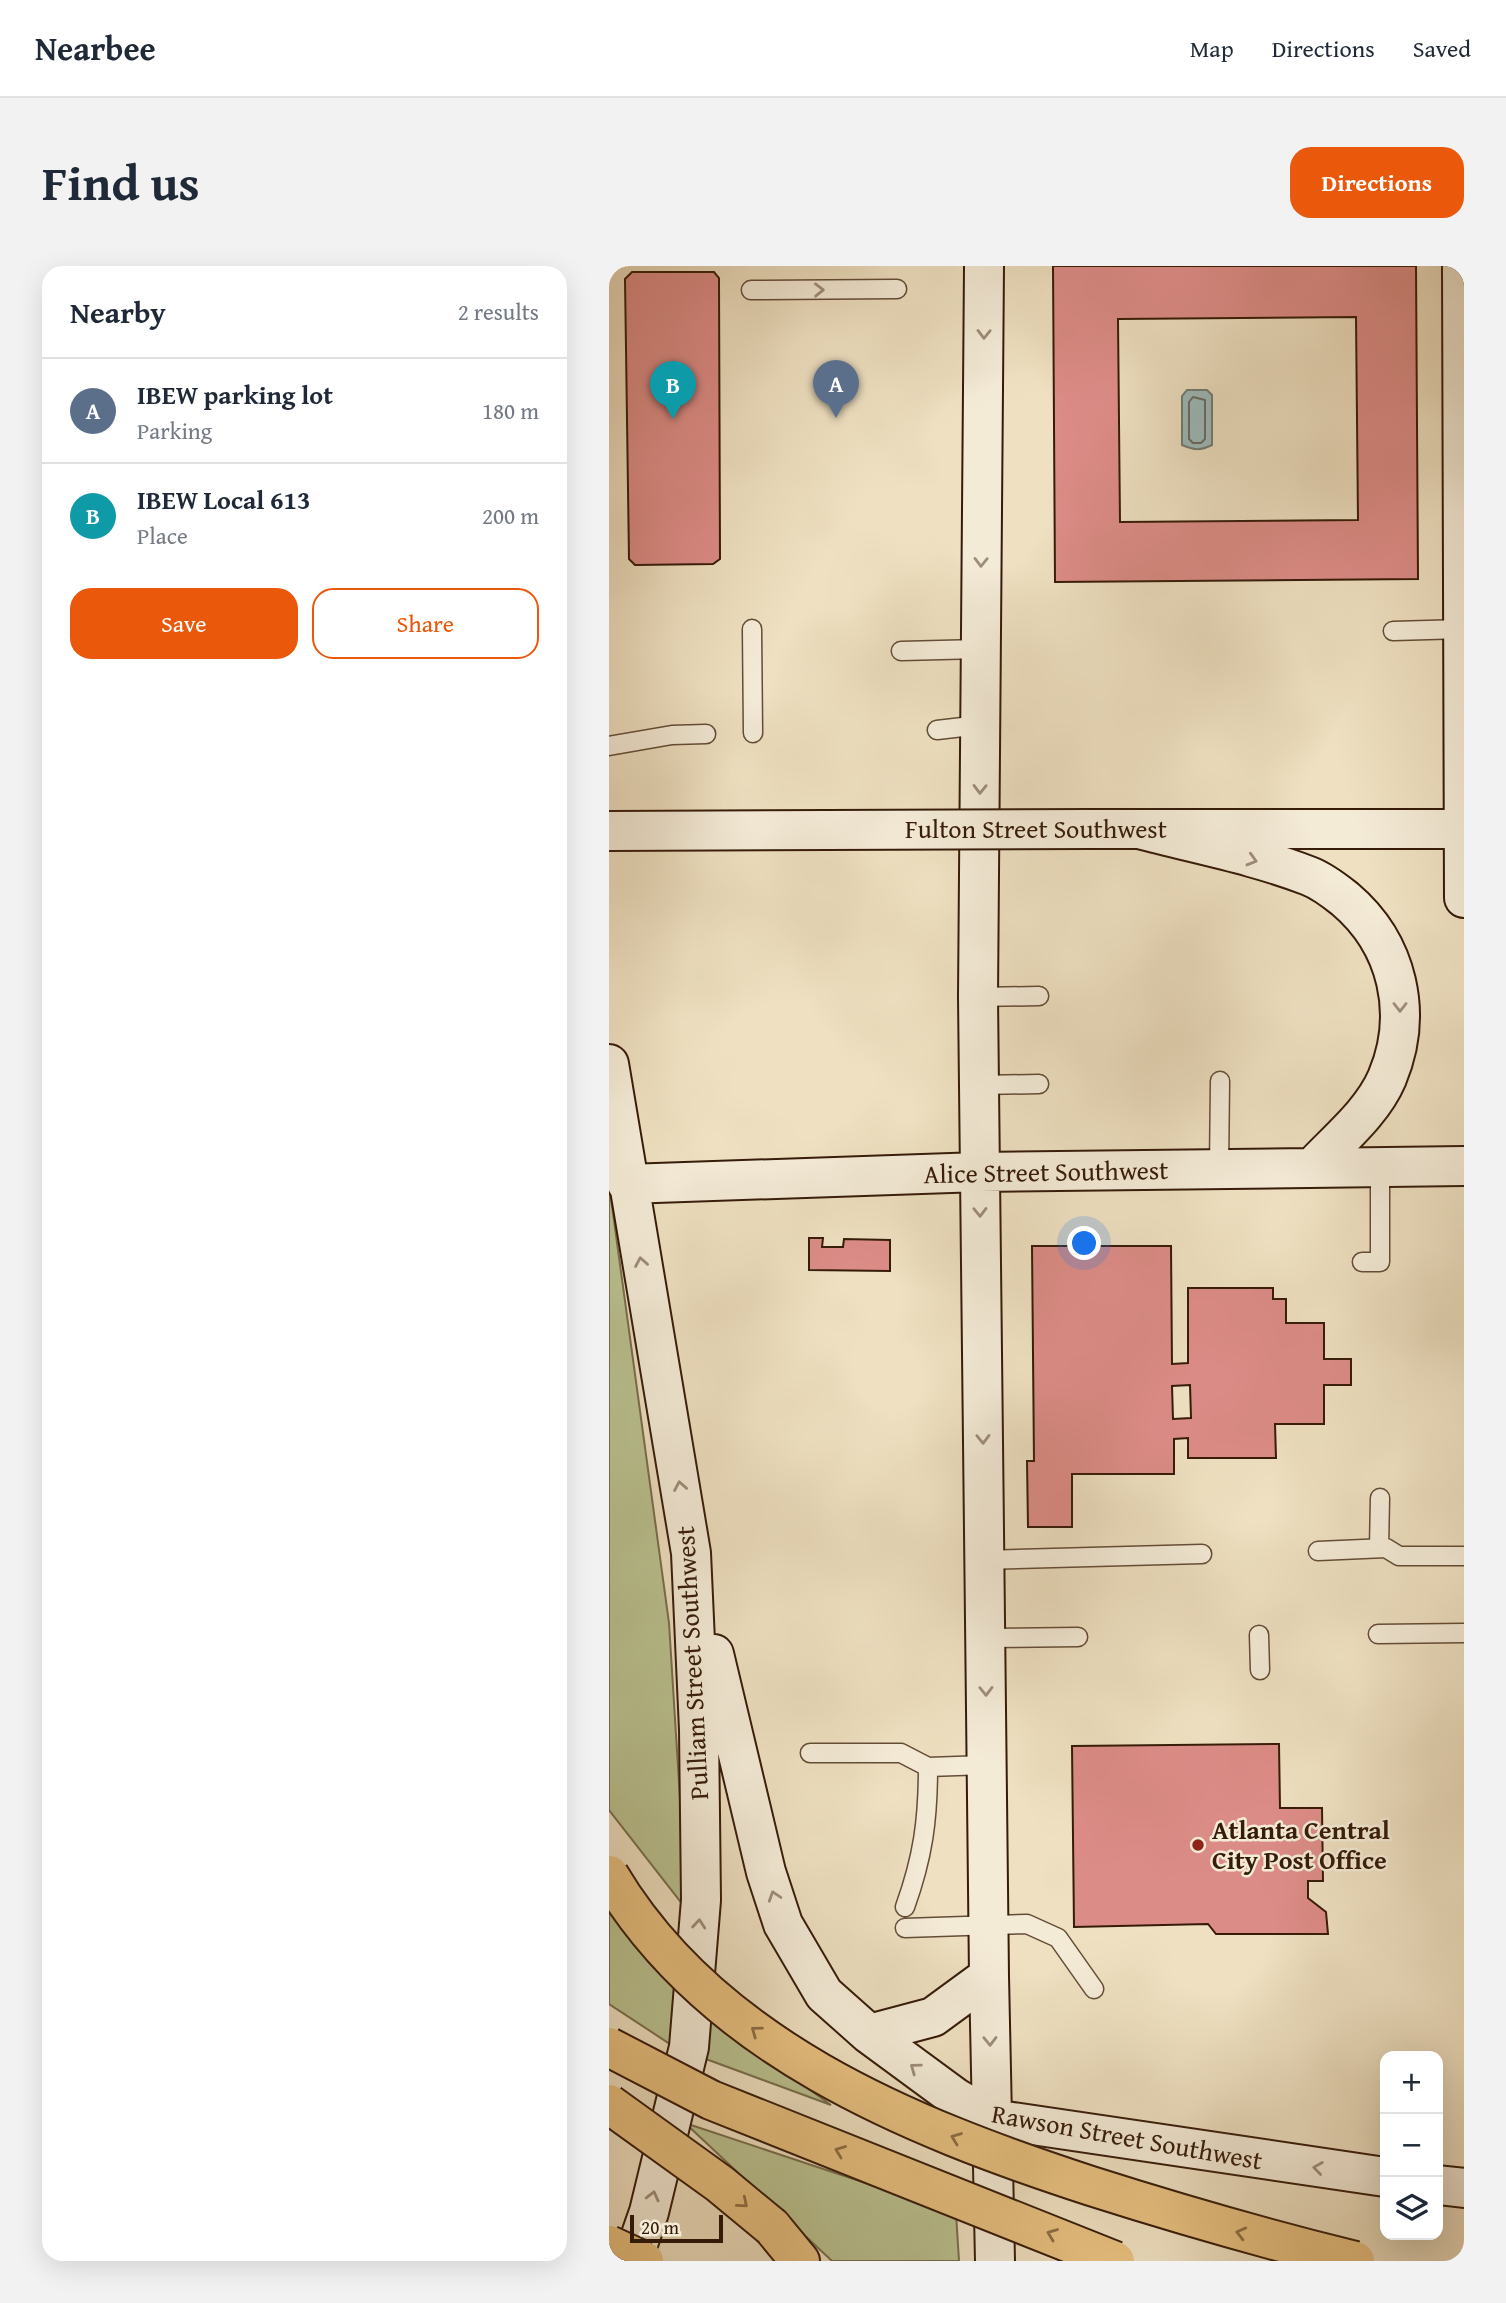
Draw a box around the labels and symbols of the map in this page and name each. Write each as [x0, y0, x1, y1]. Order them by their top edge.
one-way arrow [814, 282, 825, 298]
one-way arrow [976, 329, 992, 340]
pin: A [813, 360, 859, 418]
pin: B [650, 361, 696, 419]
one-way arrow [973, 557, 989, 567]
one-way arrow [972, 784, 988, 795]
street label: Fulton Street Southwest [905, 809, 1167, 848]
one-way arrow [1246, 852, 1258, 866]
one-way arrow [1392, 1002, 1407, 1013]
street label: Alice Street Southwest [923, 1150, 1169, 1193]
one-way arrow [972, 1207, 988, 1217]
your location [1067, 1226, 1101, 1260]
one-way arrow [634, 1256, 649, 1268]
one-way arrow [975, 1434, 991, 1445]
one-way arrow [673, 1480, 688, 1492]
street label: Pulliam Street Southwest [665, 1525, 718, 1801]
one-way arrow [978, 1686, 994, 1697]
place label: Atlanta Central City Post Office [1212, 1810, 1390, 1879]
marker: Atlanta Central City Post Office [1190, 1837, 1206, 1853]
one-way arrow [767, 1891, 782, 1903]
one-way arrow [691, 1918, 706, 1929]
one-way arrow [751, 2027, 764, 2039]
one-way arrow [983, 2036, 998, 2047]
one-way arrow [910, 2064, 923, 2076]
street label: Rawson Street Southwest [989, 2093, 1265, 2180]
one-way arrow [950, 2133, 962, 2147]
one-way arrow [835, 2145, 847, 2159]
one-way arrow [1312, 2161, 1324, 2176]
one-way arrow [645, 2190, 659, 2202]
one-way arrow [735, 2194, 748, 2207]
scale bar [630, 2212, 723, 2244]
one-way arrow [1236, 2227, 1248, 2241]
one-way arrow [1047, 2228, 1059, 2242]

